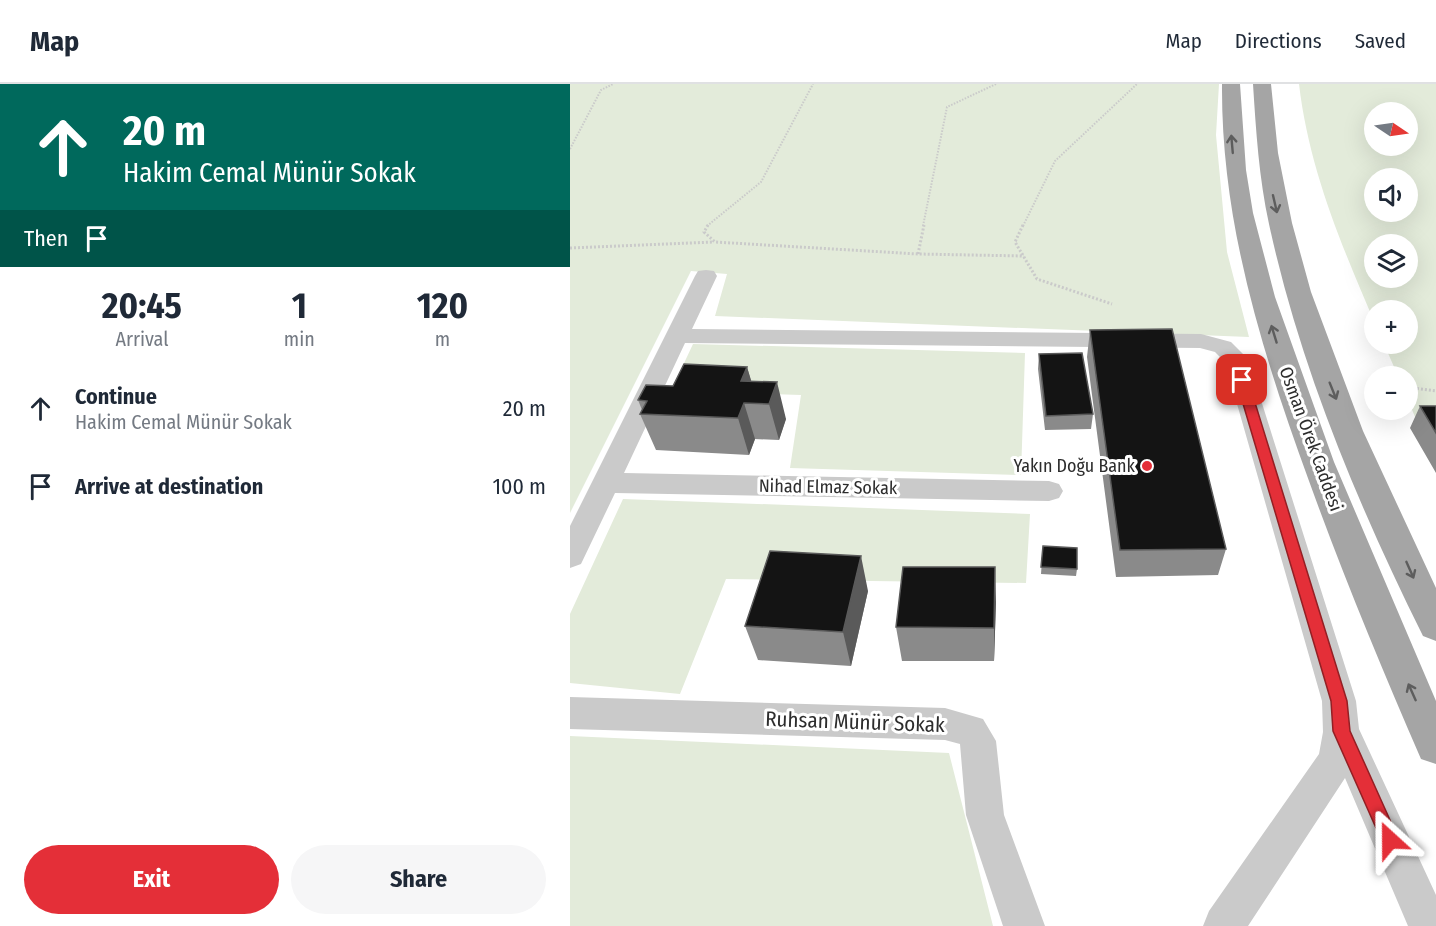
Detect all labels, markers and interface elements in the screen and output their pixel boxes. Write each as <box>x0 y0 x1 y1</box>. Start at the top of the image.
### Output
text: Map <box>30 25 79 58</box>
text: Map <box>1165 28 1202 54</box>
text: Directions <box>1235 28 1322 54</box>
text: Saved <box>1355 28 1406 54</box>
north arrow <box>1364 102 1418 156</box>
map controls <box>1364 102 1418 420</box>
text: 20 m <box>123 106 206 156</box>
icon: ahead <box>24 108 102 186</box>
one-way arrow <box>1226 134 1237 154</box>
text: Hakim Cemal Münür Sokak <box>123 157 416 189</box>
button: sound <box>1364 168 1418 222</box>
one-way arrow <box>1270 195 1282 214</box>
icon: arrive <box>80 222 113 255</box>
text: Then <box>24 225 68 252</box>
button: layers <box>1364 234 1418 288</box>
text: 20:45 <box>102 284 182 328</box>
text: 1 <box>292 284 307 328</box>
text: 120 <box>417 284 468 328</box>
button: + <box>1364 300 1418 354</box>
one-way arrow <box>1268 325 1279 344</box>
text: Arrival <box>115 327 168 351</box>
text: min <box>284 327 315 351</box>
text: m <box>435 327 450 351</box>
pin <box>1216 354 1267 405</box>
icon: arrive <box>1225 363 1258 396</box>
street label: Osman Örek Caddesi <box>1275 364 1347 514</box>
button: − <box>1364 366 1418 420</box>
one-way arrow <box>1328 381 1339 399</box>
text: Continue <box>75 383 157 410</box>
icon: ahead <box>24 392 57 425</box>
text: 20 m <box>503 395 546 422</box>
text: Hakim Cemal Münür Sokak <box>75 410 292 434</box>
place label: Yakın Doğu Bank <box>1014 455 1136 477</box>
marker: Yakın Doğu Bank <box>1140 459 1154 473</box>
icon: arrive <box>24 470 57 503</box>
text: Arrive at destination <box>75 473 263 500</box>
text: 100 m <box>492 473 546 500</box>
street label: Nihad Elmaz Sokak <box>759 475 898 499</box>
one-way arrow <box>1405 560 1416 578</box>
one-way arrow <box>1406 683 1417 702</box>
street label: Ruhsan Münür Sokak <box>765 706 946 738</box>
position arrow <box>1358 808 1422 872</box>
button: Exit <box>24 845 279 914</box>
button: Share <box>291 845 546 914</box>

